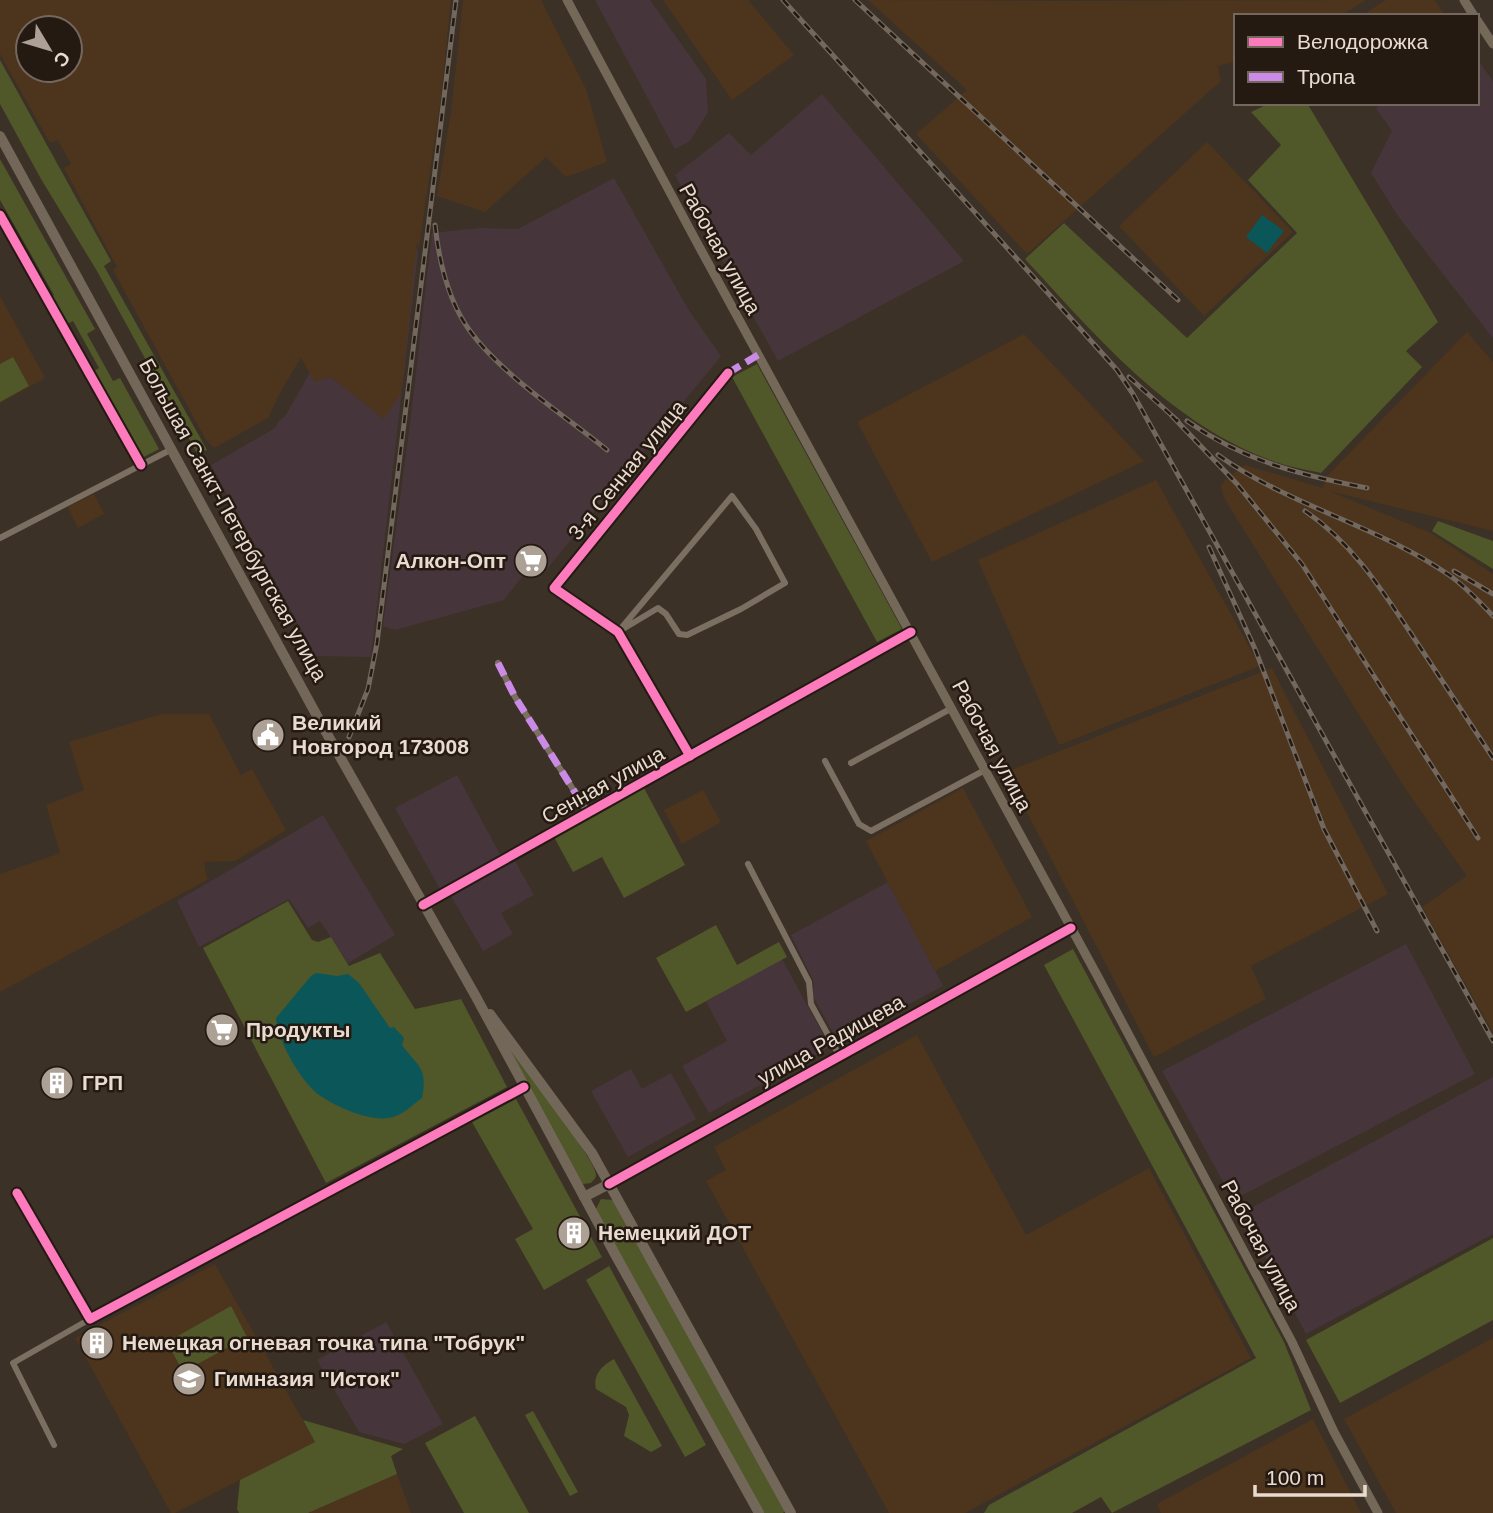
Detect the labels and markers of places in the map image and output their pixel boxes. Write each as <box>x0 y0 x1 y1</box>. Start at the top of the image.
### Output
supermarket icon: Алкон-Опт <box>512 542 550 580</box>
place label: Алкон-Опт <box>395 549 506 572</box>
place label: Великий Новгород 173008 <box>292 711 469 758</box>
public building icon: Великий Новгород 173008 <box>249 716 287 754</box>
supermarket icon: Продукты <box>203 1011 241 1049</box>
place label: Продукты <box>246 1018 350 1041</box>
building icon: ГРП <box>38 1064 76 1102</box>
place label: ГРП <box>82 1071 123 1094</box>
building icon: Немецкий ДОТ <box>555 1214 593 1252</box>
place label: Немецкий ДОТ <box>598 1221 751 1244</box>
building icon: Немецкая огневая точка типа "Тобрук" <box>78 1324 116 1362</box>
place label: Немецкая огневая точка типа "Тобрук" <box>122 1331 525 1354</box>
school or university icon: Гимназия "Исток" <box>170 1360 208 1398</box>
place label: Гимназия "Исток" <box>214 1367 400 1390</box>

